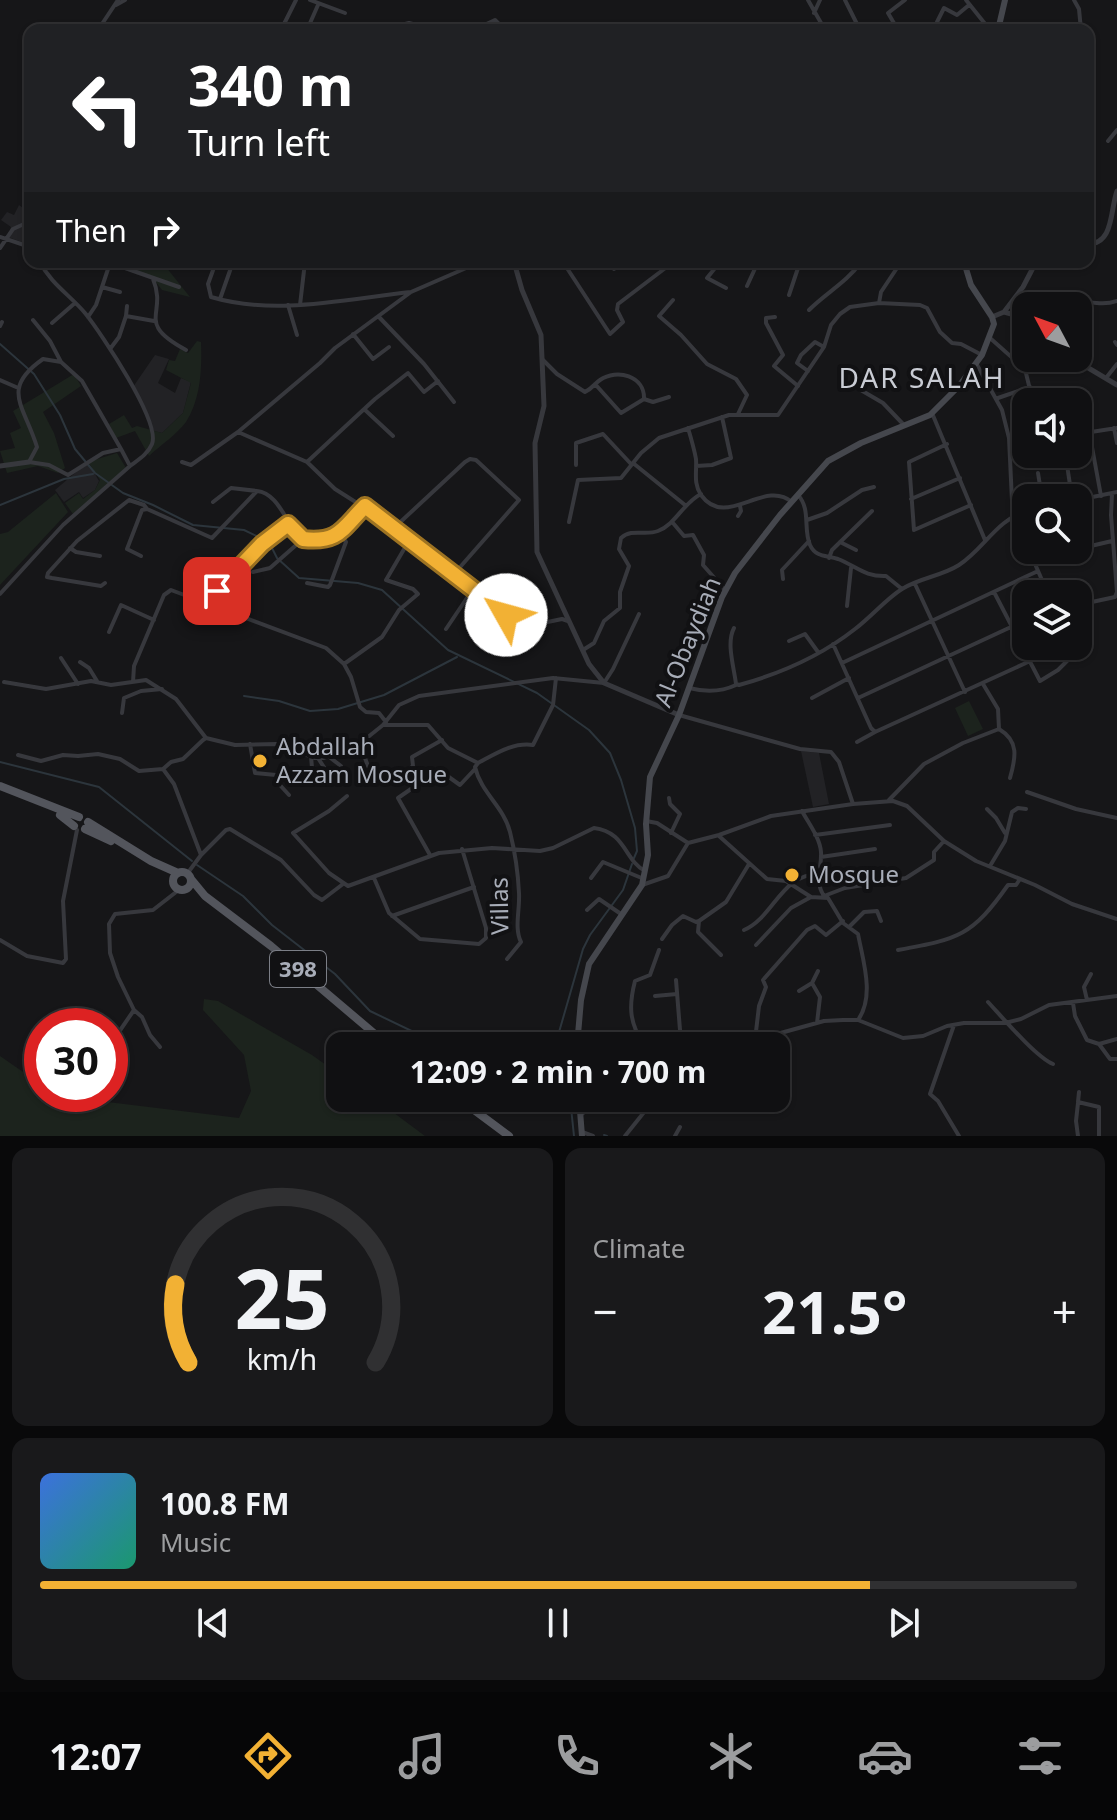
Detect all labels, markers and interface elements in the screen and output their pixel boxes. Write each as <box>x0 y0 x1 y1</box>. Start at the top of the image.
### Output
text: 340 m <box>188 46 353 122</box>
icon: left <box>56 56 160 160</box>
text: Turn left <box>188 118 330 167</box>
icon: right <box>143 208 187 252</box>
text: Then <box>56 210 127 251</box>
north arrow <box>1012 292 1092 372</box>
map controls <box>1012 292 1092 660</box>
district label: DAR SALAH <box>838 358 1006 396</box>
button: sound <box>1012 388 1092 468</box>
button: search <box>1012 484 1092 564</box>
pin <box>183 557 251 625</box>
icon: arrive <box>195 569 239 613</box>
street label: Al-Obaydiah <box>646 571 728 711</box>
position arrow <box>464 573 548 657</box>
button: layers <box>1012 580 1092 660</box>
place label: Abdallah Azzam Mosque <box>276 729 447 790</box>
marker: Abdallah Azzam Mosque <box>251 752 269 770</box>
place label: Mosque <box>808 857 899 890</box>
marker: Mosque <box>783 866 801 884</box>
street label: Villas <box>481 877 516 935</box>
road number: 398 <box>270 951 326 987</box>
speed limit sign: 30 <box>24 1008 128 1112</box>
text: 12:09 · 2 min · 700 m <box>410 1051 706 1092</box>
text: Climate <box>593 1230 685 1266</box>
text: 25 <box>235 1240 330 1353</box>
text: 21.5° <box>762 1270 907 1352</box>
text: − <box>593 1281 618 1341</box>
text: + <box>1052 1281 1077 1341</box>
text: km/h <box>247 1339 317 1378</box>
text: 100.8 FM <box>160 1483 290 1524</box>
text: Music <box>160 1524 231 1560</box>
icon: previous <box>191 1601 235 1645</box>
icon: pause <box>536 1601 580 1645</box>
icon: next <box>882 1601 926 1645</box>
icon: directions <box>240 1728 296 1784</box>
icon: music <box>394 1728 450 1784</box>
icon: phone <box>549 1728 605 1784</box>
icon: climate <box>703 1728 759 1784</box>
icon: car <box>857 1728 913 1784</box>
icon: filters <box>1012 1728 1068 1784</box>
text: 12:07 <box>49 1732 142 1781</box>

